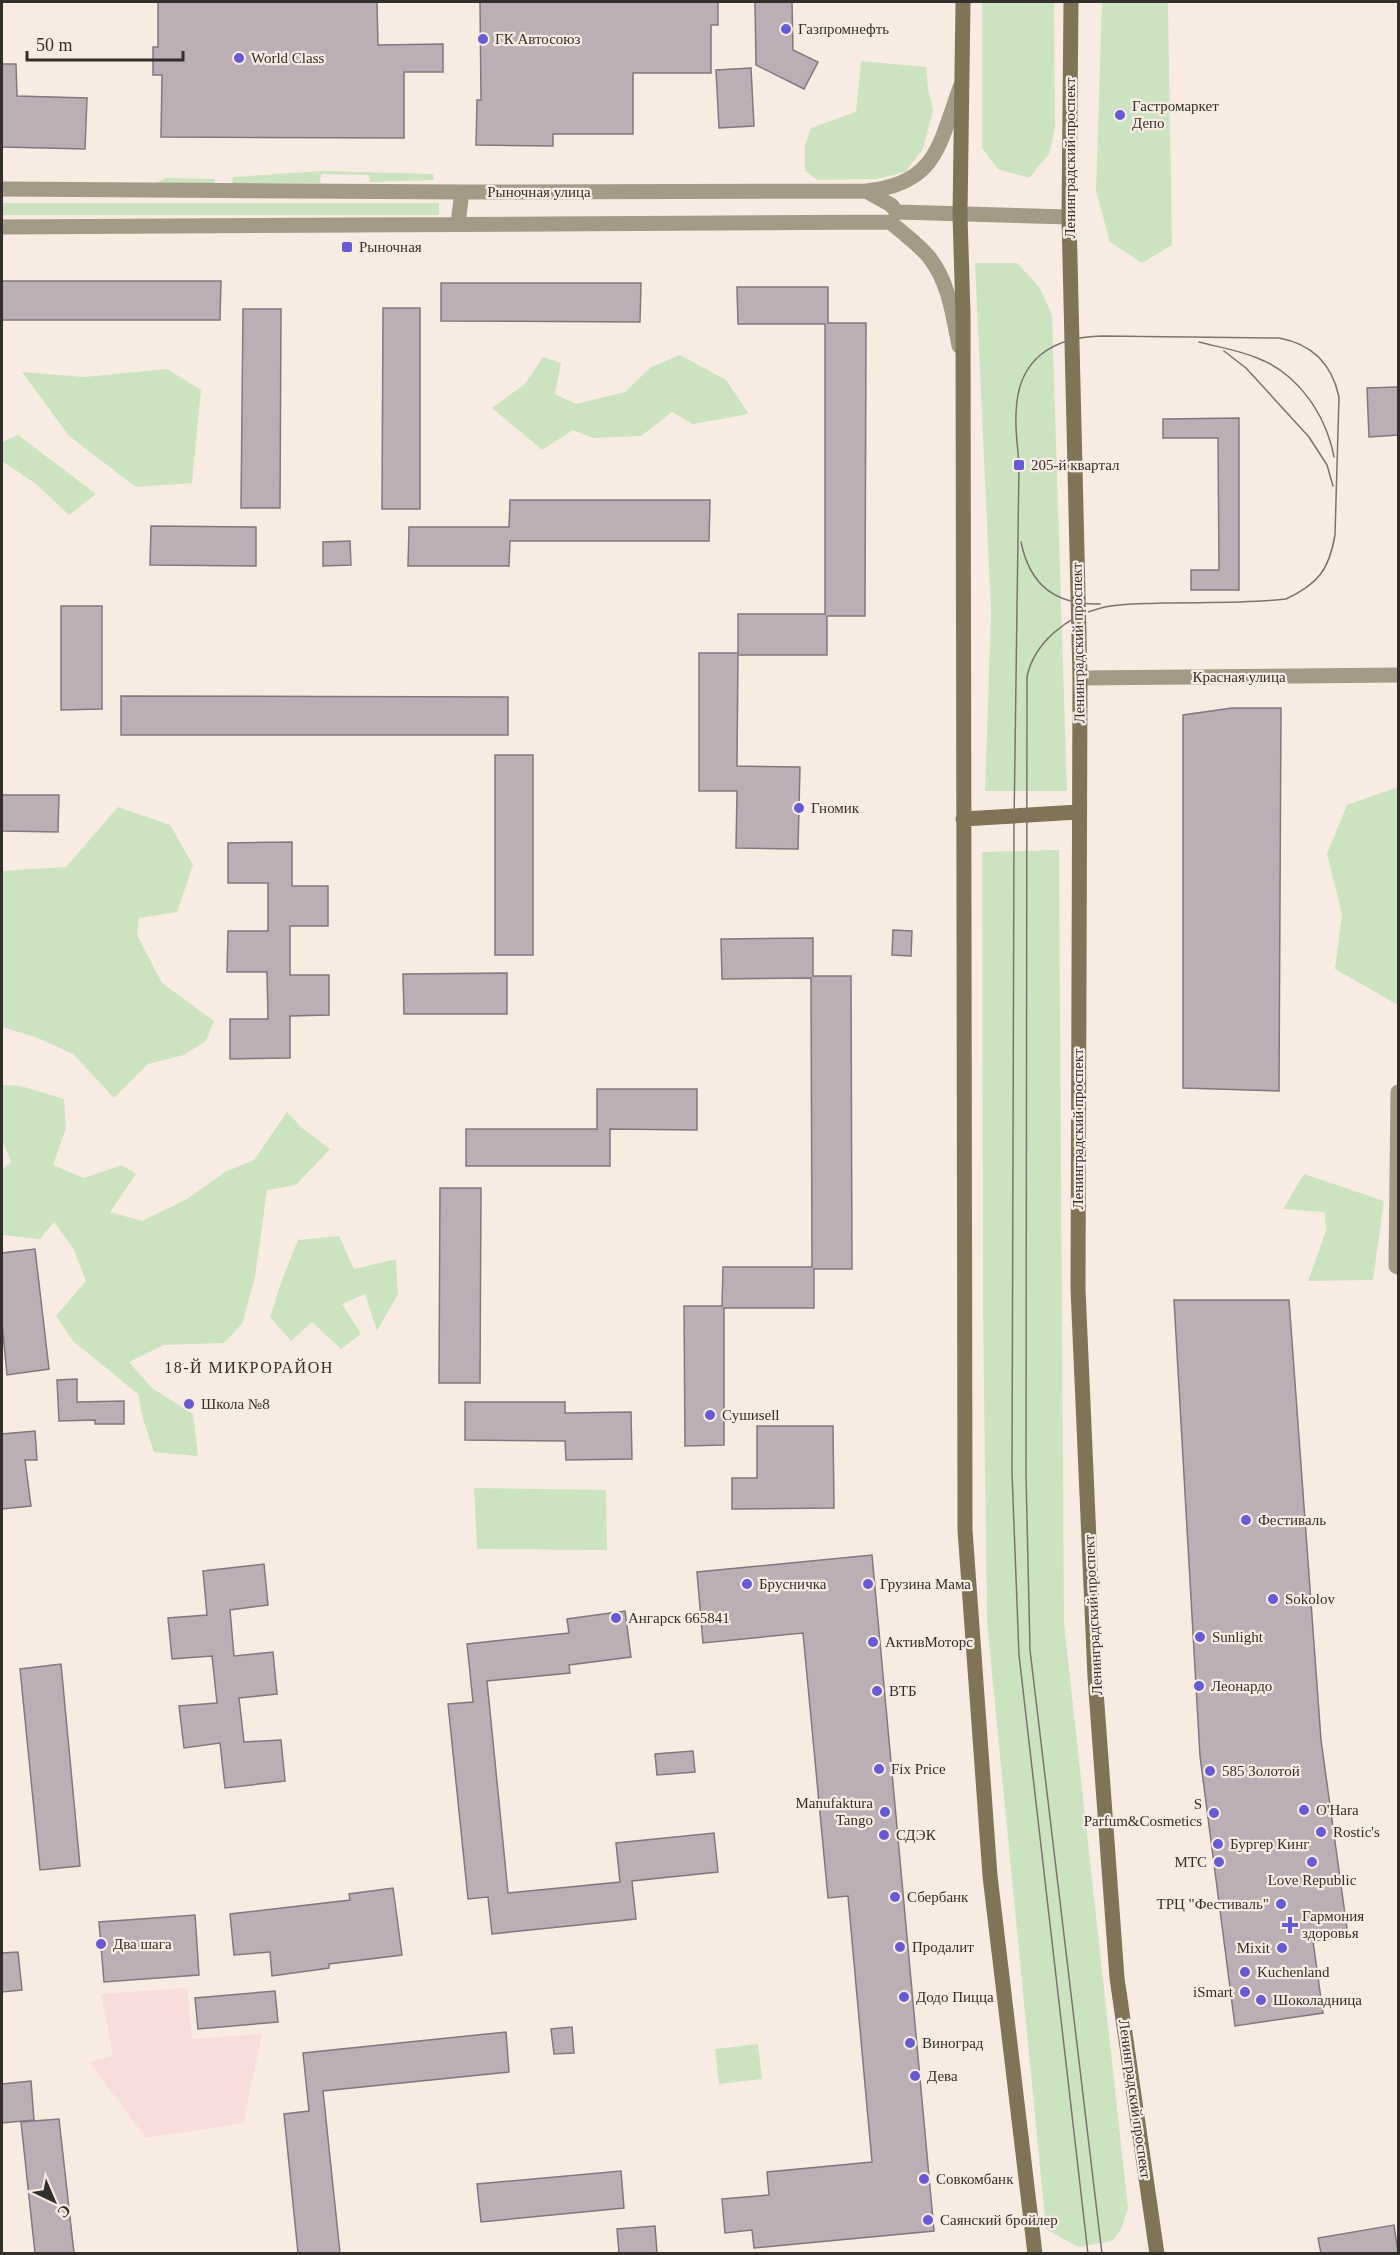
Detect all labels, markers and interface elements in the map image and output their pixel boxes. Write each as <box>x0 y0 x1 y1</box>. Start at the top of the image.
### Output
place label: Газпромнефть <box>798 21 889 37</box>
marker: Газпромнефть <box>779 22 793 36</box>
scale bar <box>27 24 183 62</box>
place label: ГК Автосоюз <box>495 31 581 47</box>
marker: ГК Автосоюз <box>476 32 490 46</box>
text: 50 m <box>36 35 73 55</box>
place label: World Class <box>251 50 325 66</box>
marker: World Class <box>232 51 246 65</box>
street label: Ленинградский проспект <box>1062 77 1078 238</box>
place label: Гастромаркет Депо <box>1132 98 1219 131</box>
marker: Гастромаркет Депо <box>1113 108 1127 122</box>
street label: Рыночная улица <box>487 184 591 200</box>
place label: Рыночная <box>359 239 422 255</box>
marker: Рыночная <box>340 240 354 254</box>
place label: 205-й квартал <box>1031 457 1120 473</box>
marker: 205-й квартал <box>1012 458 1026 472</box>
street label: Ленинградский проспект <box>1069 562 1087 724</box>
street label: Красная улица <box>1192 669 1286 685</box>
place label: Гномик <box>811 800 860 816</box>
marker: Гномик <box>792 801 806 815</box>
street label: Ленинградский проспект <box>1070 1048 1086 1209</box>
district label: 18-Й МИКРОРАЙОН <box>164 1358 334 1376</box>
place label: Школа №8 <box>201 1396 270 1412</box>
marker: Школа №8 <box>182 1397 196 1411</box>
place label: Сушиsell <box>722 1407 780 1423</box>
marker: Сушиsell <box>703 1408 717 1422</box>
place label: Фестиваль <box>1258 1512 1326 1528</box>
marker: Фестиваль <box>1239 1513 1253 1527</box>
street label: Ленинградский проспект <box>1081 1534 1105 1696</box>
place label: Брусничка <box>759 1576 827 1592</box>
place label: Грузина Мама <box>880 1576 971 1592</box>
marker: Брусничка <box>740 1577 754 1591</box>
marker: Грузина Мама <box>861 1577 875 1591</box>
place label: Sokolov <box>1285 1591 1336 1607</box>
marker: Sokolov <box>1266 1592 1280 1606</box>
place label: Ангарск 665841 <box>628 1610 730 1626</box>
marker: Ангарск 665841 <box>609 1611 623 1625</box>
place label: Sunlight <box>1212 1629 1264 1645</box>
marker: Sunlight <box>1193 1630 1207 1644</box>
place label: АктивМоторс <box>885 1634 973 1650</box>
marker: АктивМоторс <box>866 1635 880 1649</box>
place label: Леонардо <box>1211 1678 1272 1694</box>
marker: Леонардо <box>1192 1679 1206 1693</box>
place label: ВТБ <box>889 1683 917 1699</box>
marker: ВТБ <box>870 1684 884 1698</box>
place label: Fix Price <box>891 1761 946 1777</box>
marker: Fix Price <box>872 1762 886 1776</box>
place label: 585 Золотой <box>1222 1763 1300 1779</box>
marker: 585 Золотой <box>1203 1764 1217 1778</box>
place label: Manufaktura Tango <box>796 1795 873 1828</box>
place label: S Parfum&Cosmetics <box>1084 1796 1202 1829</box>
place label: O'Hara <box>1316 1802 1359 1818</box>
marker: O'Hara <box>1297 1803 1311 1817</box>
marker: Manufaktura Tango <box>878 1805 892 1819</box>
marker: S Parfum&Cosmetics <box>1207 1806 1221 1820</box>
place label: Rostic's <box>1333 1824 1380 1840</box>
marker: Rostic's <box>1314 1825 1328 1839</box>
place label: СДЭК <box>896 1827 937 1843</box>
marker: СДЭК <box>877 1828 891 1842</box>
place label: Бургер Кинг <box>1230 1836 1309 1852</box>
marker: Бургер Кинг <box>1211 1837 1225 1851</box>
place label: МТС <box>1174 1854 1207 1870</box>
marker: МТС <box>1212 1855 1226 1869</box>
marker: Love Republic <box>1305 1855 1319 1869</box>
place label: Love Republic <box>1268 1872 1357 1888</box>
place label: Сбербанк <box>907 1889 969 1905</box>
marker: Сбербанк <box>888 1890 902 1904</box>
place label: ТРЦ "Фестиваль" <box>1157 1896 1269 1912</box>
marker: ТРЦ "Фестиваль" <box>1274 1897 1288 1911</box>
place label: Гармония здоровья <box>1302 1908 1364 1941</box>
marker: Гармония здоровья <box>1283 1918 1297 1932</box>
place label: Два шага <box>113 1936 172 1952</box>
marker: Два шага <box>94 1937 108 1951</box>
place label: Продалит <box>912 1939 974 1955</box>
marker: Продалит <box>893 1940 907 1954</box>
place label: Mixit <box>1237 1940 1271 1956</box>
marker: Mixit <box>1275 1941 1289 1955</box>
place label: Kuchenland <box>1257 1964 1330 1980</box>
marker: Kuchenland <box>1238 1965 1252 1979</box>
place label: iSmart <box>1193 1984 1234 2000</box>
marker: iSmart <box>1238 1985 1252 1999</box>
place label: Додо Пицца <box>916 1989 994 2005</box>
marker: Додо Пицца <box>897 1990 911 2004</box>
place label: Шоколадница <box>1273 1992 1362 2008</box>
marker: Шоколадница <box>1254 1993 1268 2007</box>
street label: Ленинградский проспект <box>1116 2018 1154 2180</box>
place label: Виноград <box>922 2035 984 2051</box>
marker: Виноград <box>903 2036 917 2050</box>
place label: Дева <box>927 2068 958 2084</box>
marker: Дева <box>908 2069 922 2083</box>
north arrow <box>24 2171 84 2231</box>
place label: Совкомбанк <box>936 2171 1014 2187</box>
marker: Совкомбанк <box>917 2172 931 2186</box>
text: С <box>54 2201 74 2222</box>
place label: Саянский бройлер <box>940 2212 1058 2228</box>
marker: Саянский бройлер <box>921 2213 935 2227</box>

